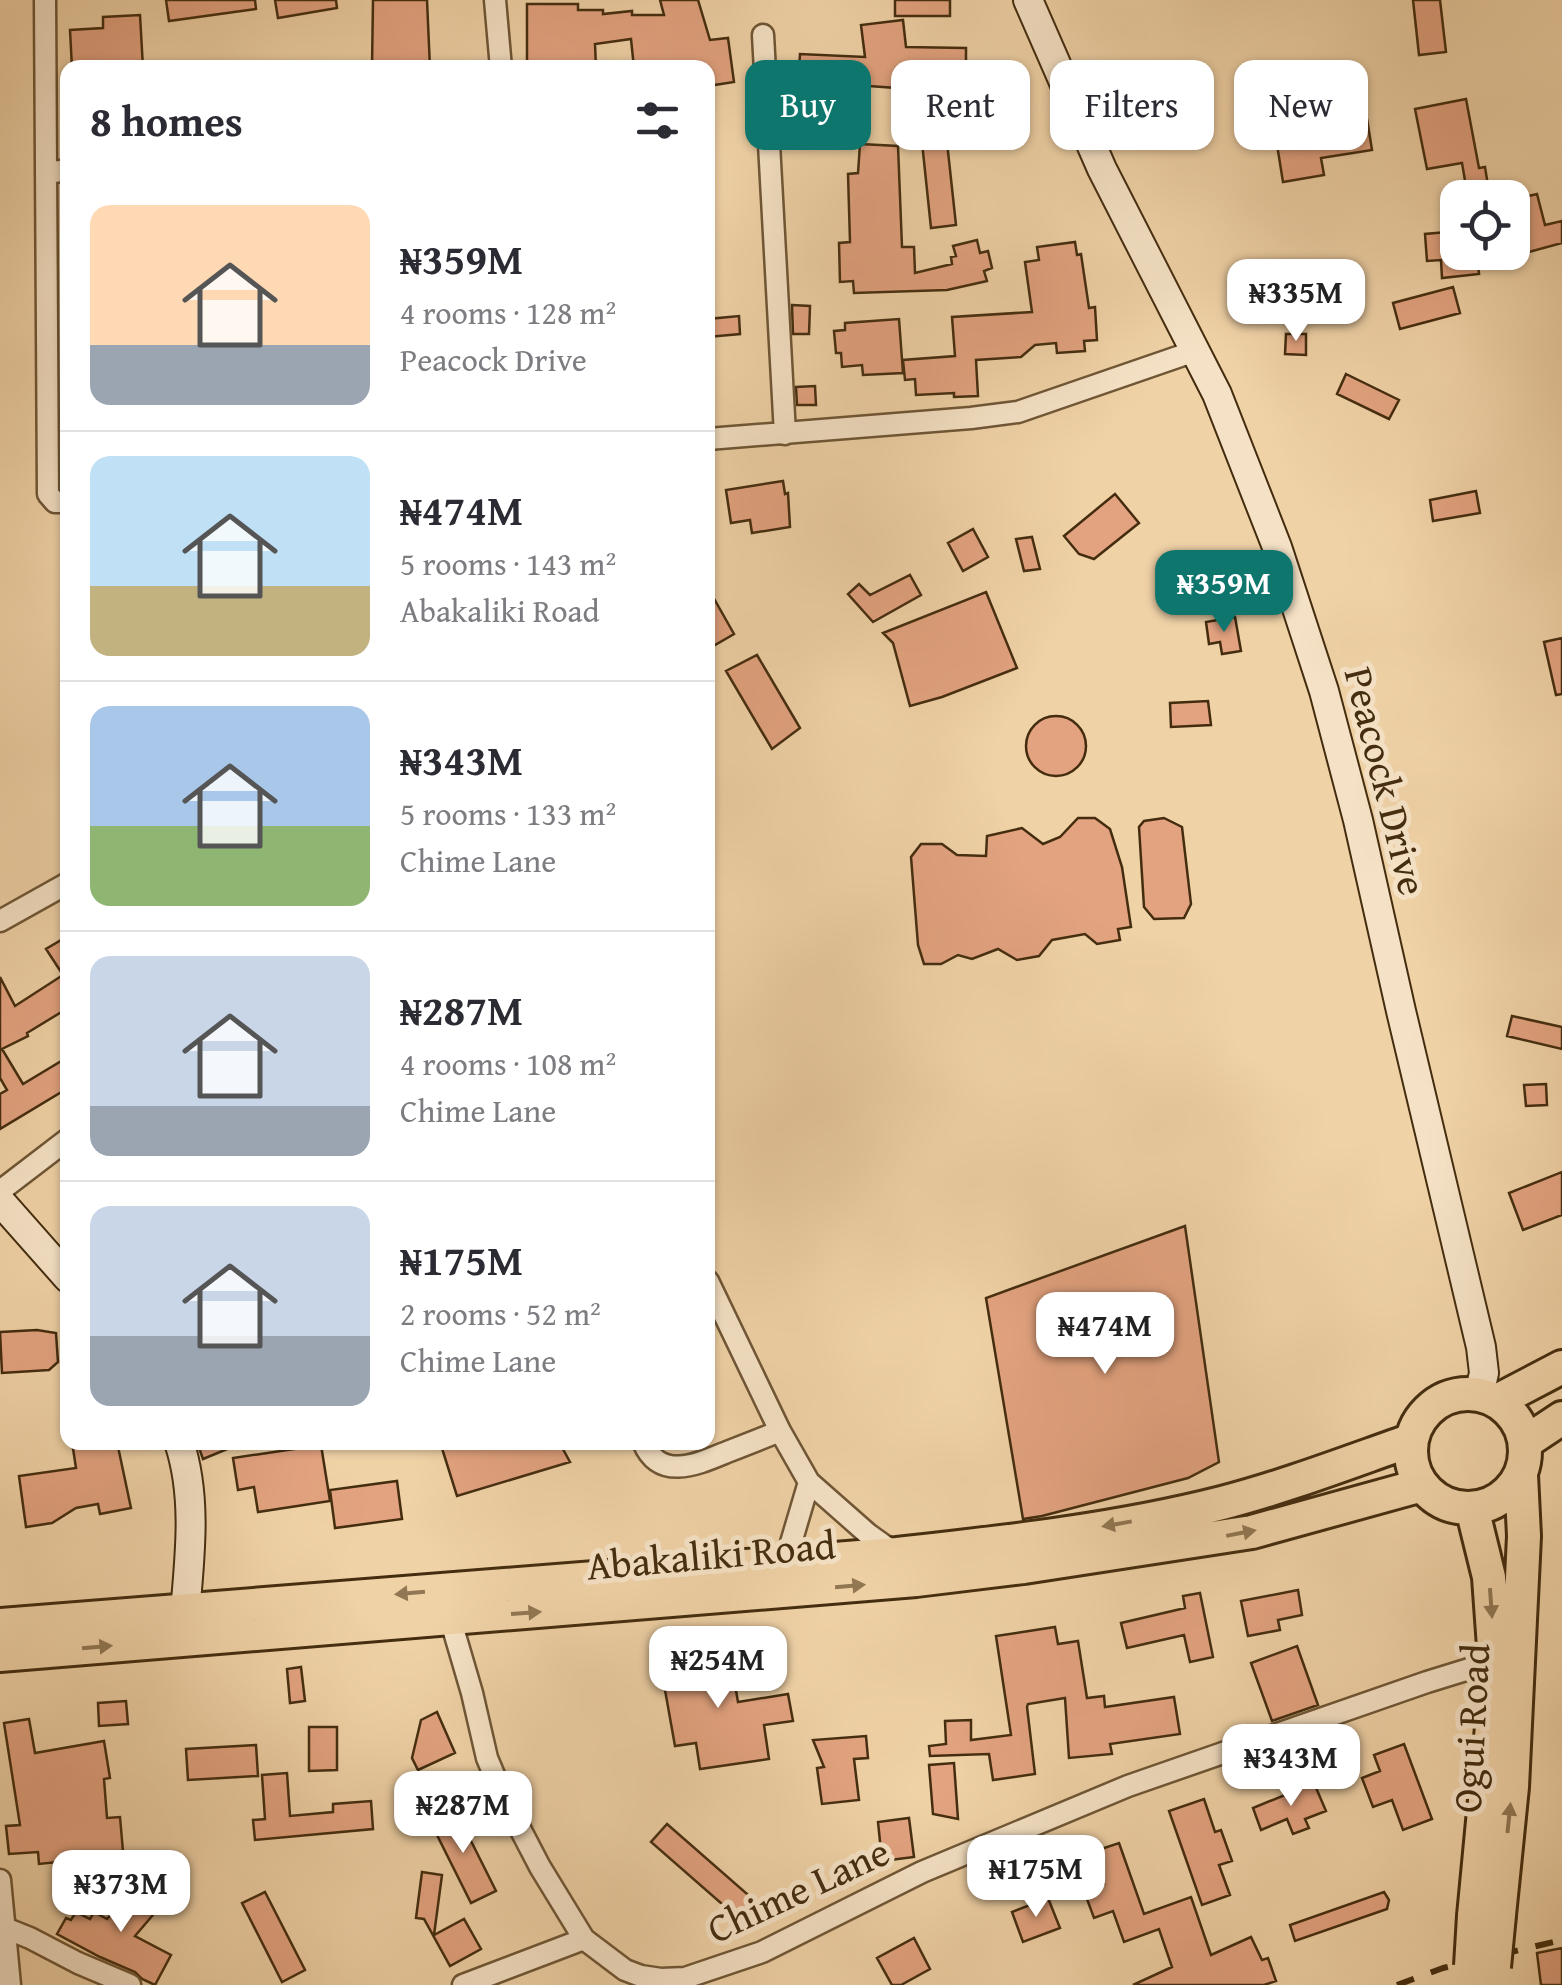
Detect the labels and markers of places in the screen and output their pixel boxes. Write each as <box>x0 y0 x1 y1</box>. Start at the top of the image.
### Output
pin: ₦335M <box>1226 259 1366 344</box>
pin: ₦359M <box>1154 550 1294 635</box>
pin: ₦474M <box>1035 1292 1175 1377</box>
pin: ₦254M <box>648 1626 788 1711</box>
pin: ₦343M <box>1221 1724 1361 1809</box>
pin: ₦287M <box>393 1771 533 1856</box>
pin: ₦175M <box>966 1835 1106 1920</box>
pin: ₦373M <box>51 1850 191 1935</box>

